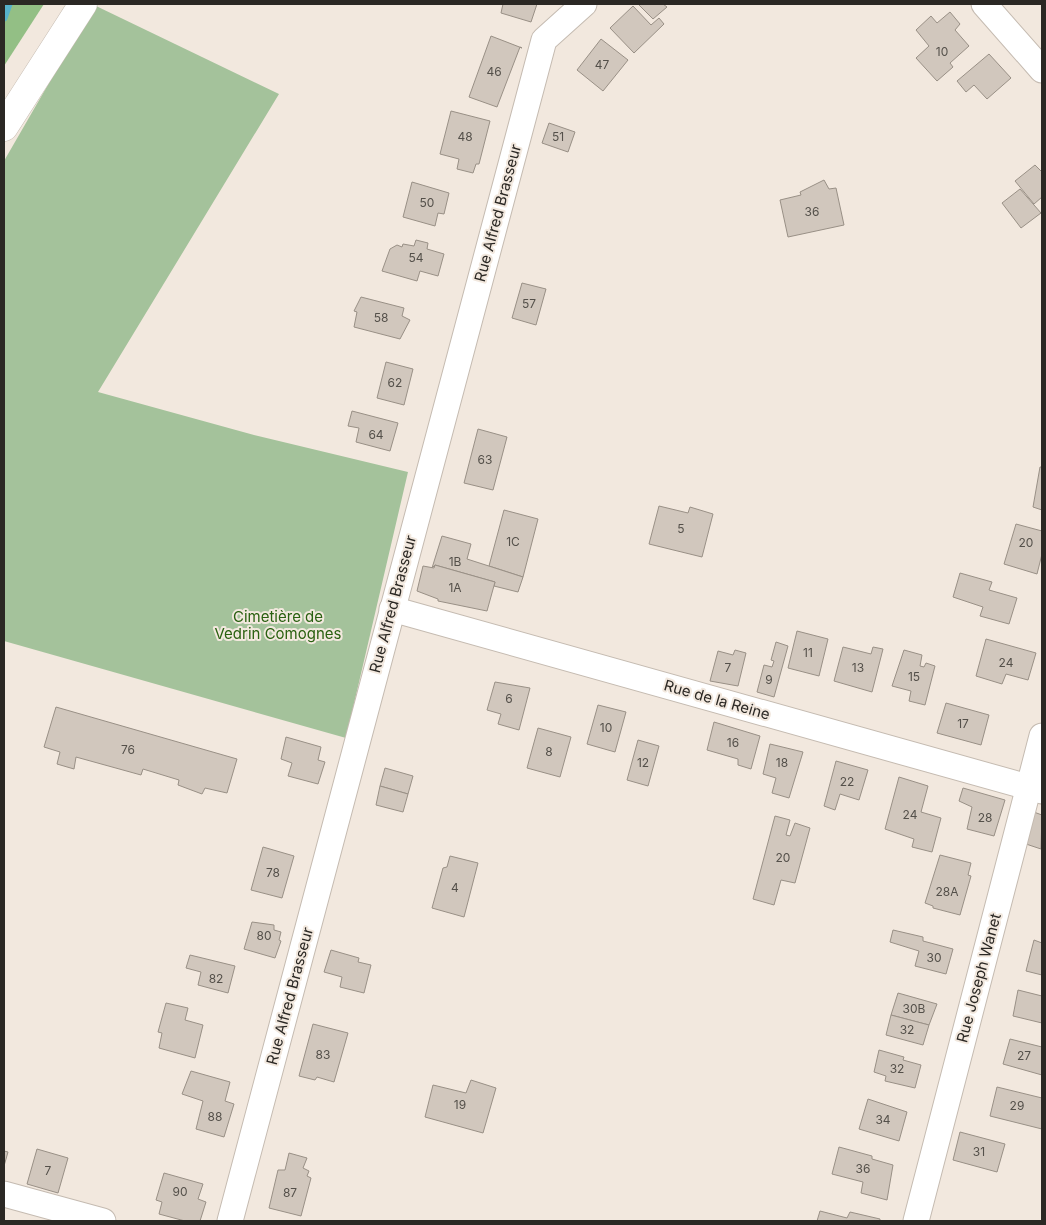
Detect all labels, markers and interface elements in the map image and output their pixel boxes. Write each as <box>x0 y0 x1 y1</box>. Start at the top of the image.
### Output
house number: 10 <box>936 44 948 59</box>
house number: 47 <box>595 57 609 72</box>
house number: 46 <box>486 64 502 79</box>
house number: 48 <box>457 129 473 144</box>
house number: 51 <box>552 129 564 144</box>
street label: Rue Alfred Brasseur <box>470 142 525 284</box>
house number: 50 <box>420 195 434 210</box>
house number: 36 <box>805 204 819 219</box>
house number: 54 <box>408 250 424 265</box>
house number: 57 <box>522 296 536 311</box>
house number: 58 <box>374 310 388 325</box>
house number: 62 <box>388 375 402 390</box>
house number: 64 <box>368 427 384 442</box>
house number: 63 <box>478 452 492 467</box>
house number: 5 <box>677 521 685 536</box>
street label: Rue Alfred Brasseur <box>365 533 420 675</box>
house number: 1C <box>506 534 520 549</box>
house number: 20 <box>1019 535 1033 550</box>
house number: 1B <box>449 554 462 569</box>
house number: 1A <box>448 580 462 595</box>
park label: Cimetière de Vedrin Comognes <box>215 607 342 643</box>
house number: 11 <box>803 645 813 660</box>
house number: 24 <box>999 655 1014 670</box>
house number: 7 <box>725 660 732 675</box>
house number: 13 <box>852 660 864 675</box>
house number: 15 <box>908 669 920 684</box>
house number: 9 <box>765 672 773 687</box>
street label: Rue de la Reine <box>662 675 772 724</box>
house number: 6 <box>505 691 513 706</box>
house number: 17 <box>957 716 969 731</box>
house number: 10 <box>600 720 612 735</box>
house number: 16 <box>727 735 739 750</box>
house number: 76 <box>121 742 135 757</box>
house number: 8 <box>545 744 553 759</box>
house number: 12 <box>637 755 649 770</box>
house number: 18 <box>776 755 788 770</box>
house number: 22 <box>840 774 854 789</box>
house number: 24 <box>903 807 918 822</box>
house number: 28 <box>978 810 992 825</box>
house number: 20 <box>776 850 790 865</box>
house number: 78 <box>266 865 280 880</box>
house number: 4 <box>451 880 459 895</box>
house number: 28A <box>935 884 959 899</box>
street label: Rue Joseph Wanet <box>952 911 1005 1045</box>
street label: Rue Alfred Brasseur <box>262 925 317 1067</box>
house number: 80 <box>257 928 272 943</box>
house number: 30 <box>927 950 941 965</box>
house number: 82 <box>209 971 223 986</box>
house number: 30B <box>903 1001 926 1016</box>
house number: 32 <box>900 1022 914 1037</box>
house number: 83 <box>316 1047 330 1062</box>
house number: 27 <box>1017 1048 1031 1063</box>
house number: 32 <box>890 1061 904 1076</box>
house number: 19 <box>454 1097 466 1112</box>
house number: 29 <box>1010 1098 1024 1113</box>
house number: 88 <box>208 1109 222 1124</box>
house number: 34 <box>875 1112 891 1127</box>
house number: 31 <box>973 1144 985 1159</box>
house number: 36 <box>856 1161 870 1176</box>
house number: 7 <box>45 1163 52 1178</box>
house number: 90 <box>172 1184 188 1199</box>
house number: 87 <box>283 1185 297 1200</box>

